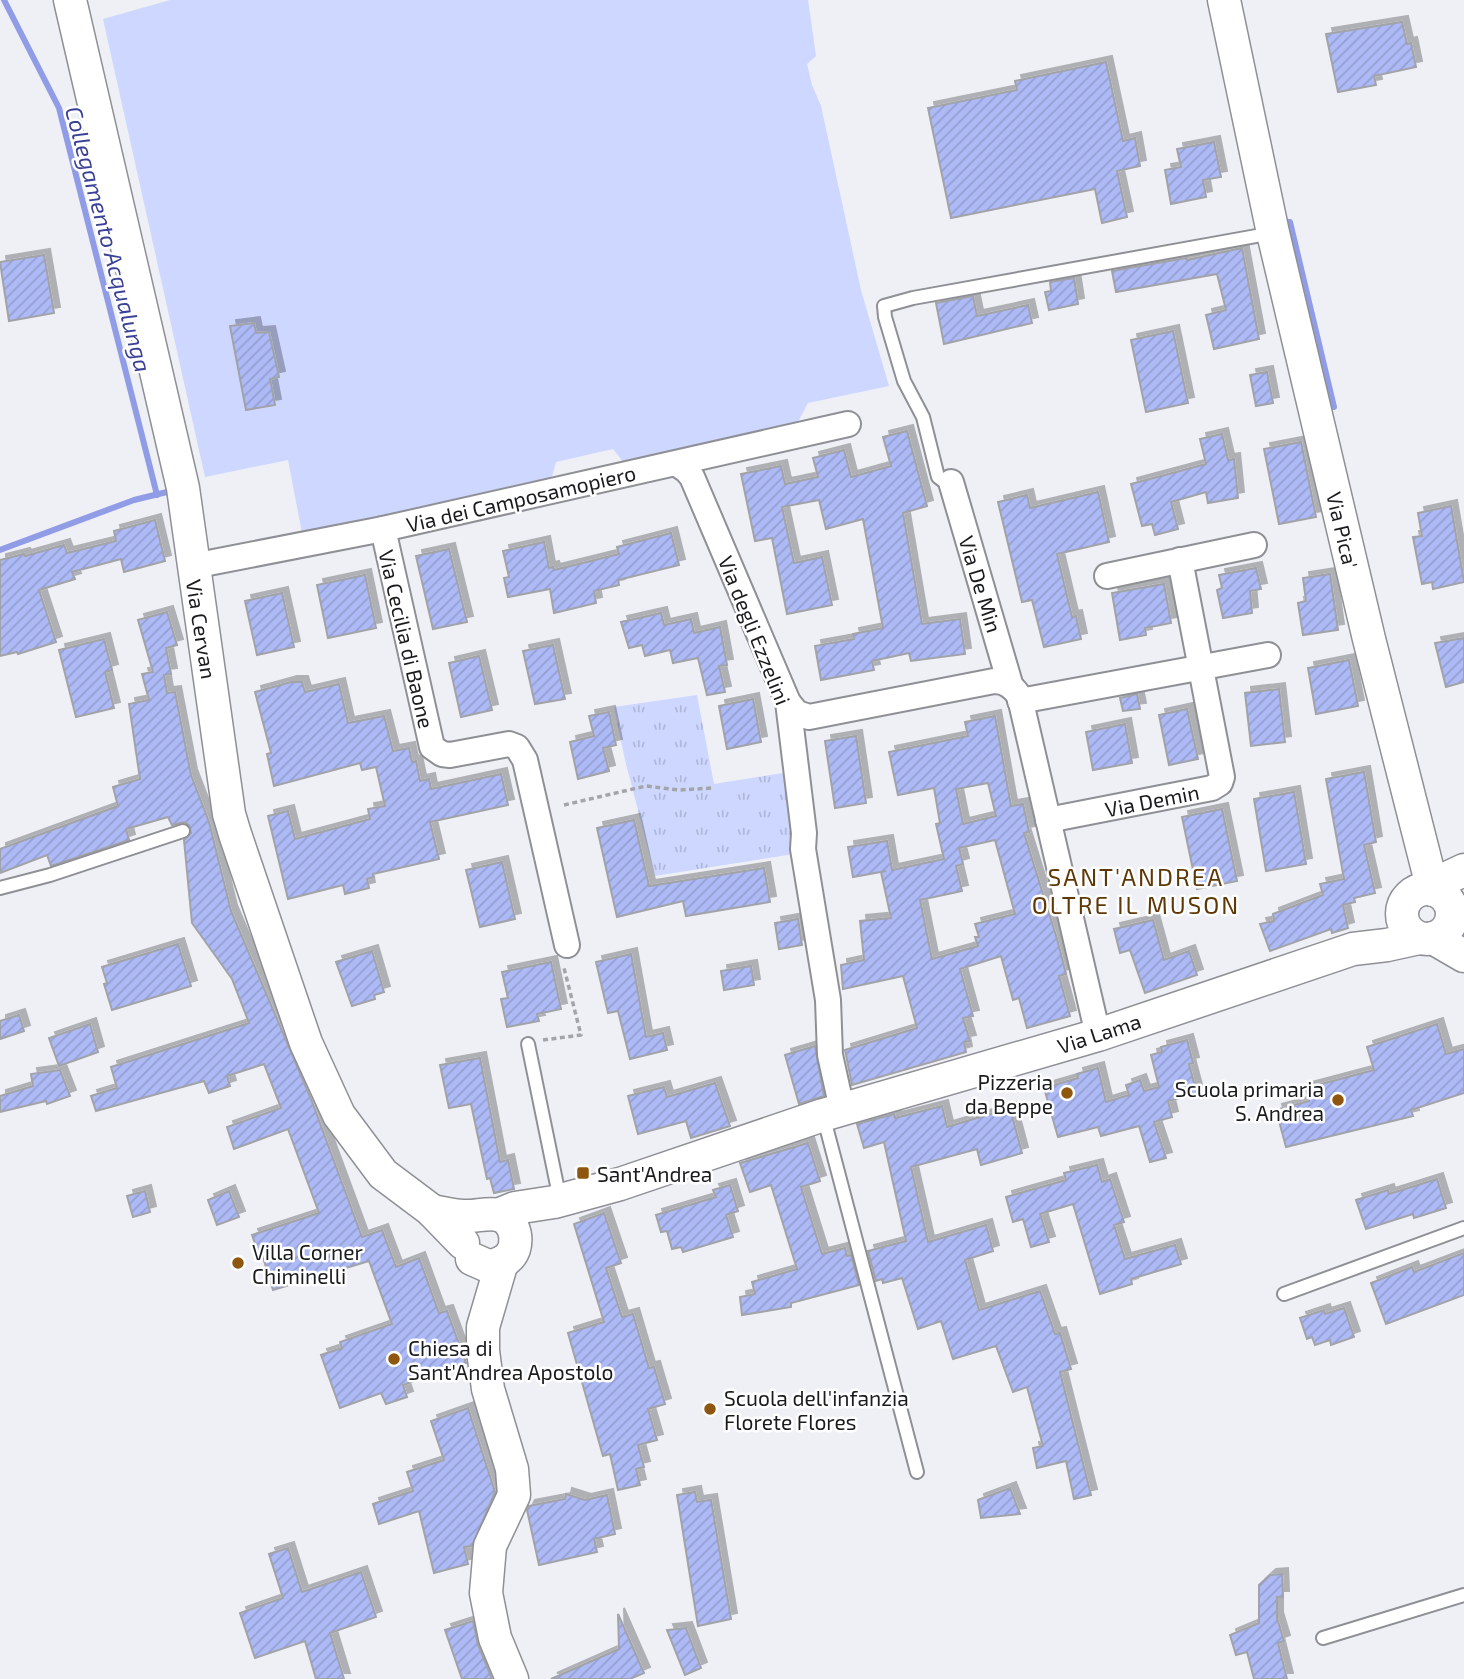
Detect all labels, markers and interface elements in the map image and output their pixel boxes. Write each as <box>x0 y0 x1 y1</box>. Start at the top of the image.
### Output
water label: Collegamento Acqualunga <box>60 103 158 375</box>
street label: Via dei Camposamopiero <box>404 459 638 537</box>
street label: Via Pica' <box>1322 489 1364 571</box>
street label: Via De Min <box>954 533 1008 635</box>
street label: Via Cecilia di Baone <box>374 547 440 731</box>
street label: Via degli Ezzelini <box>714 552 796 708</box>
street label: Via Cervan <box>182 577 222 681</box>
street label: Via Demin <box>1103 779 1201 821</box>
district label: SANT'ANDREA OLTRE IL MUSON <box>1032 862 1240 919</box>
street label: Via Lama <box>1054 1008 1144 1058</box>
place label: Pizzeria da Beppe <box>965 1069 1053 1118</box>
place label: Scuola primaria S. Andrea <box>1175 1076 1324 1125</box>
marker: Pizzeria da Beppe <box>1059 1085 1075 1101</box>
marker: Scuola primaria S. Andrea <box>1330 1092 1346 1108</box>
place label: Sant'Andrea <box>597 1161 712 1186</box>
marker: Sant'Andrea <box>575 1165 591 1181</box>
place label: Villa Corner Chiminelli <box>252 1239 363 1288</box>
marker: Villa Corner Chiminelli <box>230 1255 246 1271</box>
place label: Chiesa di Sant'Andrea Apostolo <box>408 1335 613 1384</box>
marker: Chiesa di Sant'Andrea Apostolo <box>386 1351 402 1367</box>
place label: Scuola dell'infanzia Florete Flores <box>724 1385 909 1434</box>
marker: Scuola dell'infanzia Florete Flores <box>702 1401 718 1417</box>

